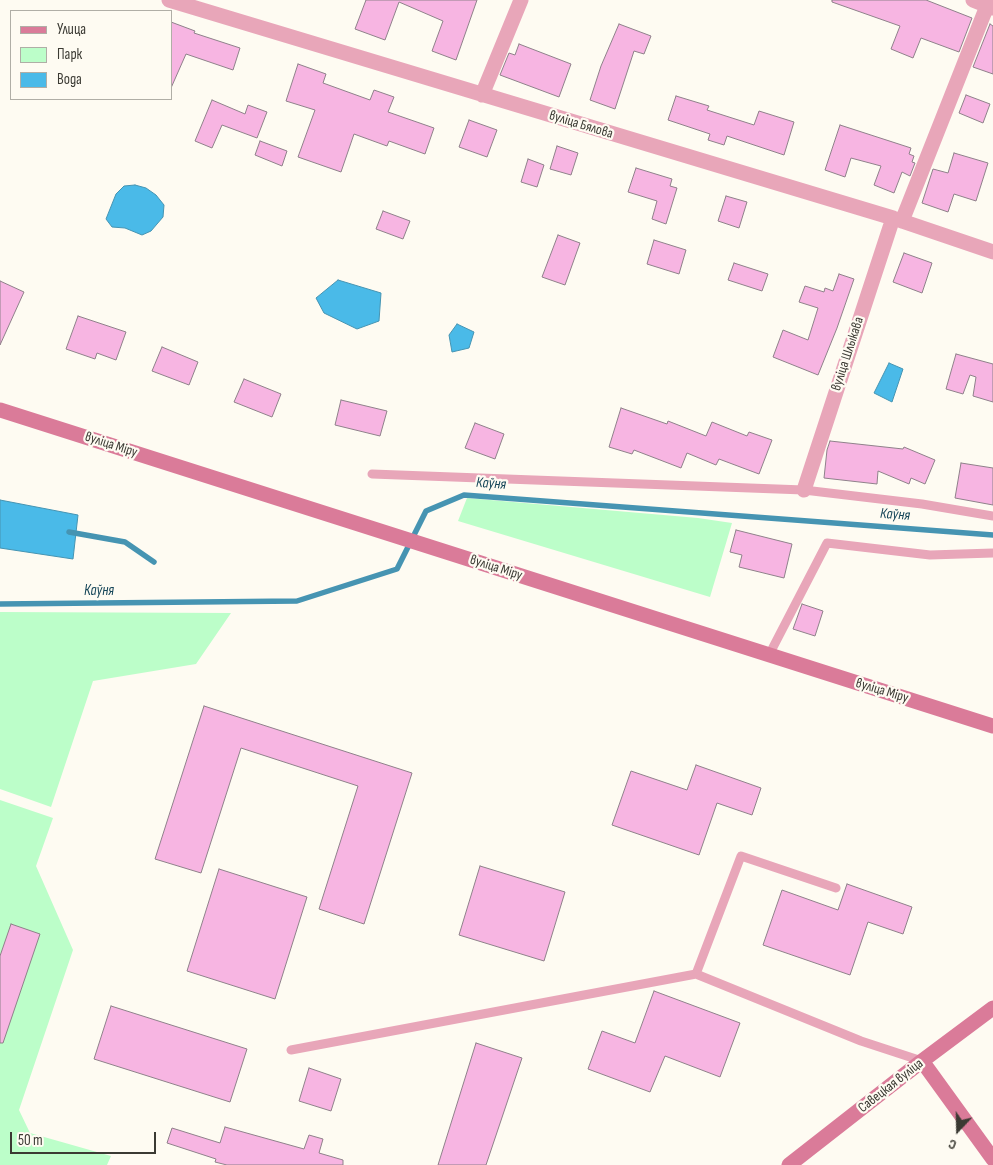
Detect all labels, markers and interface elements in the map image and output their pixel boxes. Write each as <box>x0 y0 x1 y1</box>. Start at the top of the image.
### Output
legend <box>10 10 172 100</box>
text: Улица <box>57 20 86 39</box>
text: Парк <box>57 45 82 64</box>
text: Вода <box>57 70 82 89</box>
street label: вуліца Бялова <box>547 107 615 143</box>
street label: вуліца Шлыкава <box>828 315 868 393</box>
street label: вуліца Міру <box>83 429 139 461</box>
water label: Каўня <box>475 474 507 494</box>
water label: Каўня <box>879 505 911 525</box>
street label: вуліца Міру <box>468 552 524 584</box>
water label: Каўня <box>84 582 114 600</box>
street label: вуліца Міру <box>854 675 910 707</box>
street label: Савецкая вуліца <box>855 1055 927 1117</box>
north arrow <box>933 1105 983 1155</box>
scale bar <box>12 1122 159 1154</box>
text: 50 m <box>18 1131 43 1150</box>
text: С <box>946 1135 959 1154</box>

